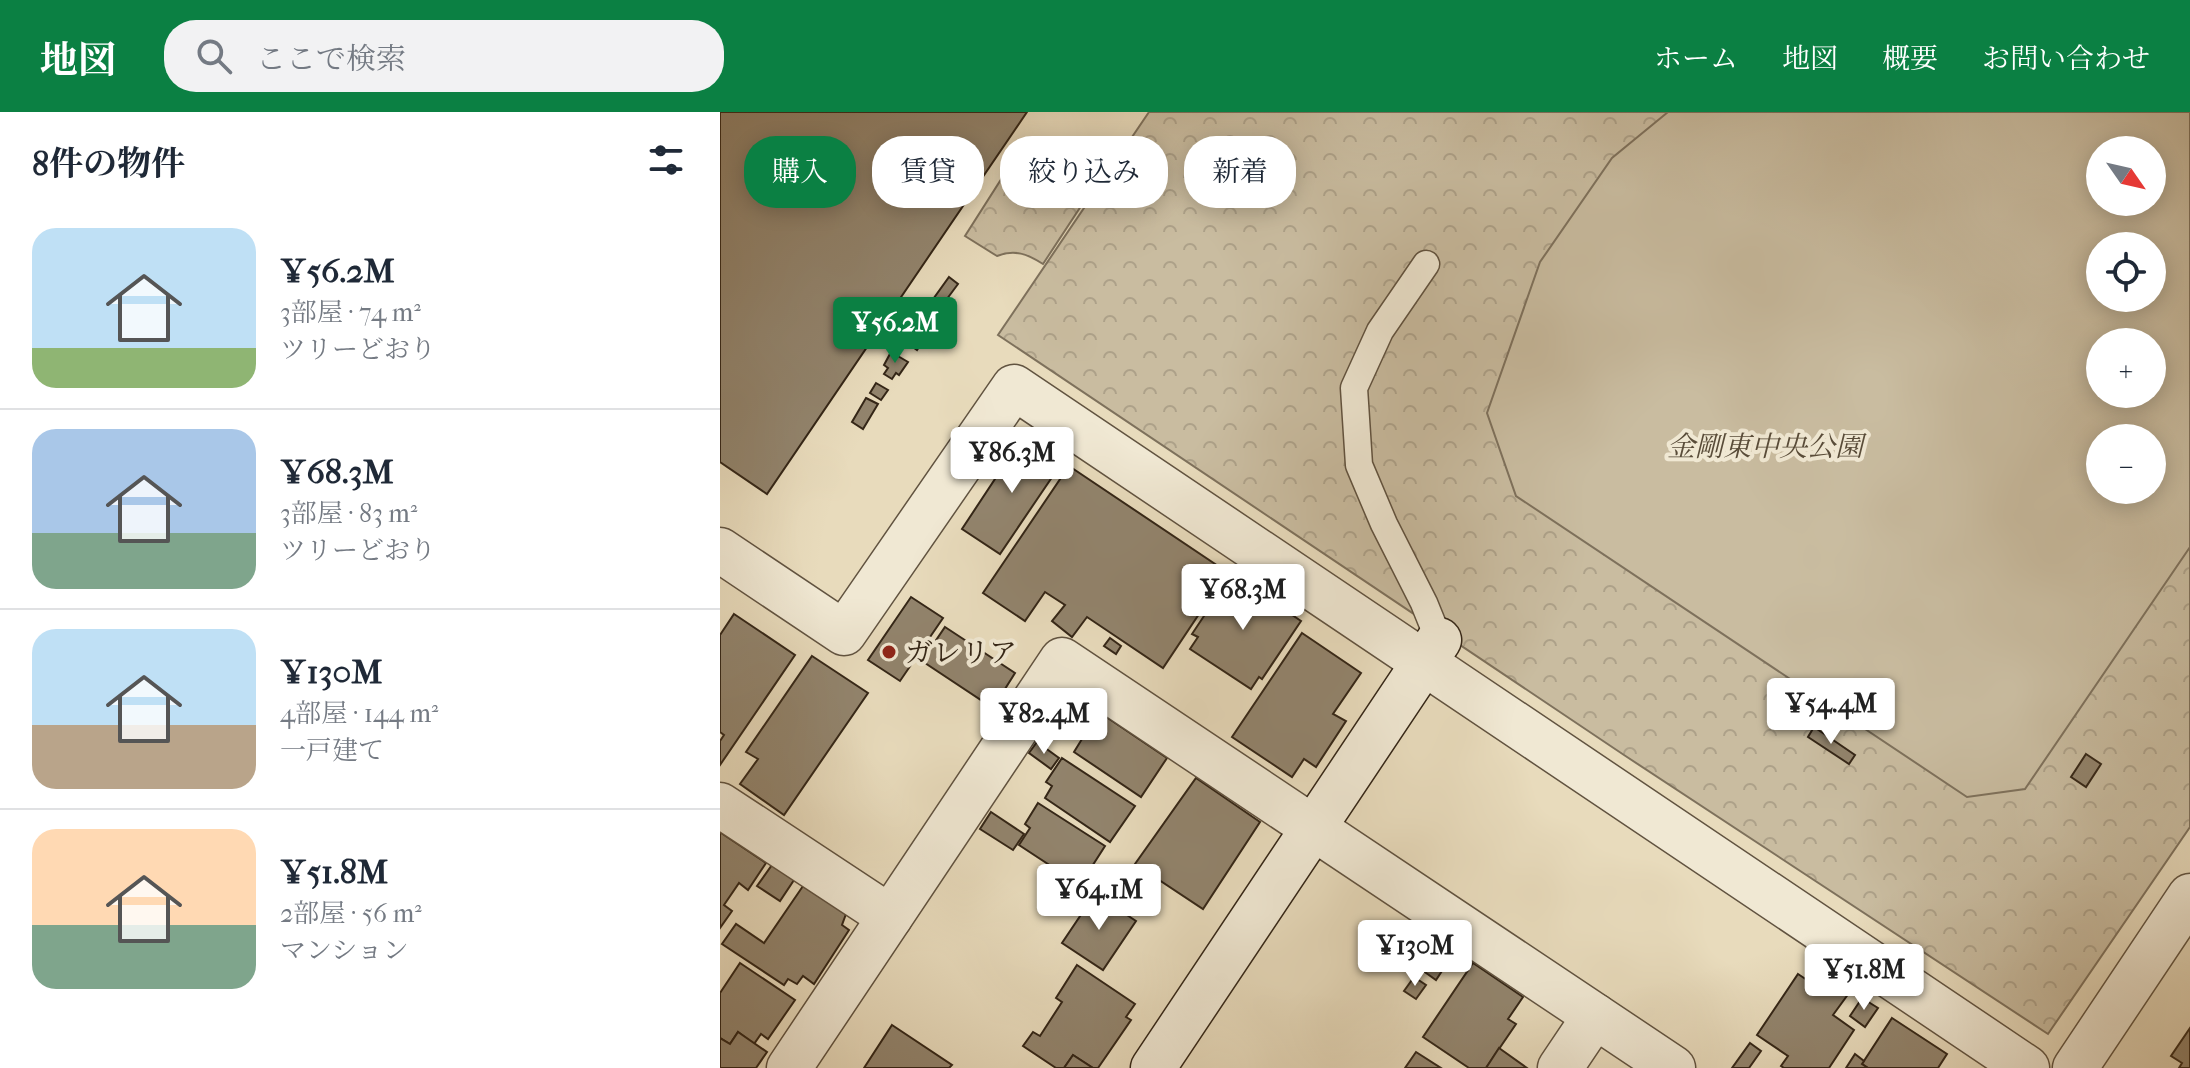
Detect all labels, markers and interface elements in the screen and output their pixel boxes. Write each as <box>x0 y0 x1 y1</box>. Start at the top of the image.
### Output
search box <box>164 20 724 92</box>
icon: search <box>192 34 236 78</box>
text: 地図 <box>40 38 116 83</box>
text: ここで検索 <box>256 42 406 77</box>
text: ホーム <box>1654 42 1738 75</box>
text: 地図 <box>1782 42 1838 75</box>
text: 概要 <box>1882 42 1938 75</box>
text: お問い合わせ <box>1982 42 2150 75</box>
chip: 購入 <box>744 136 856 208</box>
chip: 賃貸 <box>872 136 984 208</box>
chip: 絞り込み <box>1000 136 1168 208</box>
chip: 新着 <box>1184 136 1296 208</box>
north arrow <box>2086 136 2166 216</box>
map controls <box>2086 136 2166 504</box>
icon: filters <box>644 138 688 182</box>
text: 8件の物件 <box>32 144 185 184</box>
button: locate <box>2086 232 2166 312</box>
text: ¥56.2M <box>280 251 395 291</box>
icon: home <box>96 260 192 356</box>
text: 3部屋 · 74 m² <box>280 297 421 328</box>
pin: ¥56.2M <box>830 297 960 365</box>
text: ¥56.2M <box>851 307 939 338</box>
button: + <box>2086 328 2166 408</box>
text: ツリーどおり <box>280 334 436 365</box>
button: − <box>2086 424 2166 504</box>
pin: ¥86.3M <box>947 427 1077 495</box>
park label: 金剛東中央公園 <box>1667 430 1867 463</box>
text: ¥86.3M <box>969 437 1055 468</box>
text: ¥68.3M <box>280 452 394 492</box>
icon: home <box>96 461 192 557</box>
text: 3部屋 · 83 m² <box>280 498 417 529</box>
text: ツリーどおり <box>280 535 436 566</box>
pin: ¥68.3M <box>1178 564 1308 632</box>
text: ¥68.3M <box>1200 574 1286 605</box>
place label: ガレリア <box>905 636 1017 669</box>
marker: ガレリア <box>880 643 898 661</box>
text: ¥130M <box>280 652 382 692</box>
icon: home <box>96 661 192 757</box>
pin: ¥54.4M <box>1766 678 1896 746</box>
pin: ¥82.4M <box>979 688 1109 756</box>
text: ¥54.4M <box>1785 688 1877 719</box>
text: 4部屋 · 144 m² <box>280 698 438 729</box>
text: ¥82.4M <box>998 698 1090 729</box>
text: 一戸建て <box>280 735 384 766</box>
text: ¥51.8M <box>280 852 388 892</box>
icon: home <box>96 861 192 957</box>
pin: ¥64.1M <box>1034 864 1164 932</box>
text: ¥64.1M <box>1055 874 1143 905</box>
text: 2部屋 · 56 m² <box>280 898 422 929</box>
pin: ¥130M <box>1359 920 1471 988</box>
text: ¥130M <box>1376 930 1454 961</box>
text: マンション <box>280 935 409 966</box>
pin: ¥51.8M <box>1799 944 1929 1012</box>
text: ¥51.8M <box>1823 954 1905 985</box>

